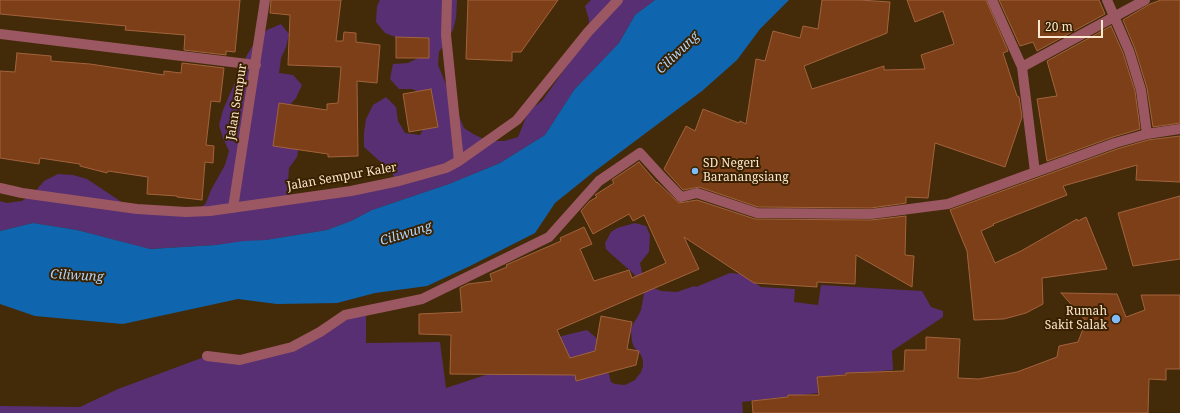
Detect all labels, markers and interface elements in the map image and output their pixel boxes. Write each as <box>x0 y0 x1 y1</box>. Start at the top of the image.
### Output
scale bar <box>1040 12 1105 38</box>
text: 20 m <box>1045 18 1073 35</box>
water label: Ciliwung <box>653 29 703 77</box>
street label: Jalan Sempur <box>224 63 250 141</box>
place label: SD Negeri Baranangsiang <box>703 157 789 185</box>
street label: Jalan Sempur Kaler <box>286 160 398 194</box>
marker: SD Negeri Baranangsiang <box>690 166 700 176</box>
water label: Ciliwung <box>378 219 434 249</box>
water label: Ciliwung <box>50 267 104 285</box>
place label: Rumah Sakit Salak <box>1045 305 1107 333</box>
marker: Rumah Sakit Salak <box>1110 313 1122 325</box>

